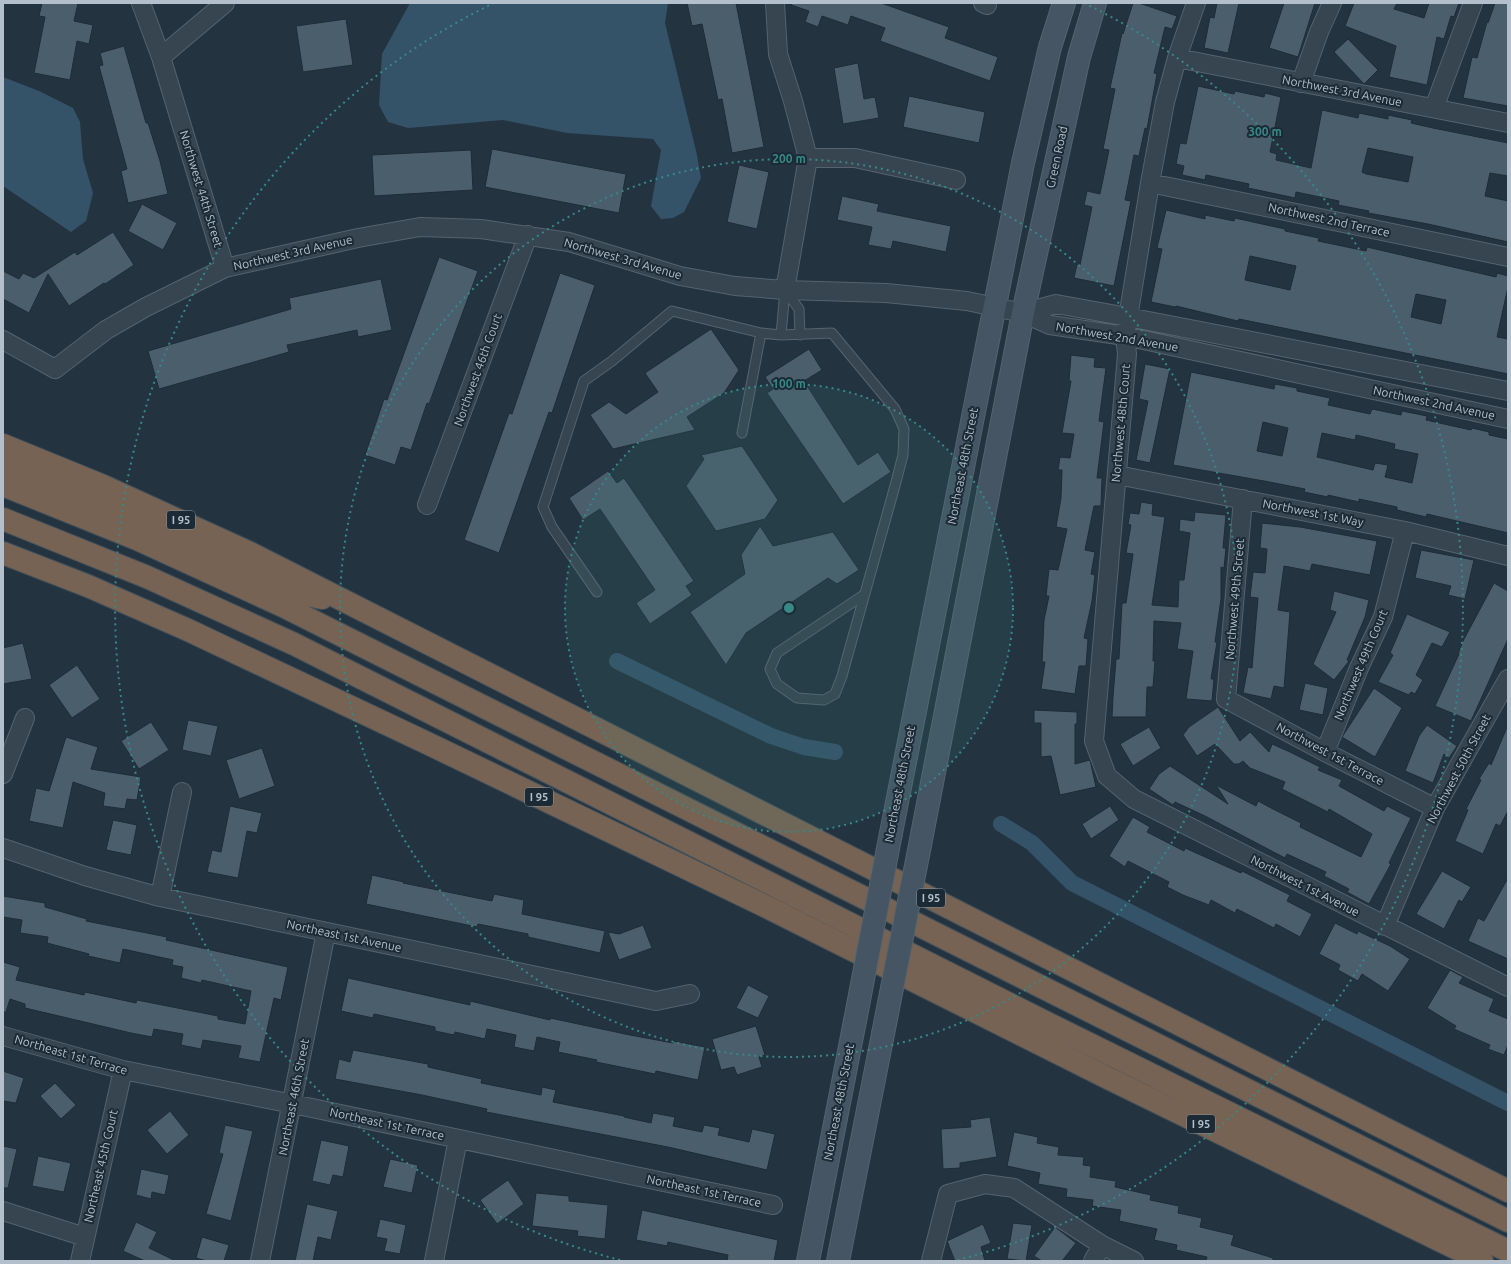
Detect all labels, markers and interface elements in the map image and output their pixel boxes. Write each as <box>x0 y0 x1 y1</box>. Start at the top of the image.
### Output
street label: Northwest 3rd Avenue <box>1281 73 1403 109</box>
street label: Green Road <box>1044 125 1069 189</box>
text: 300 m <box>1248 125 1282 138</box>
street label: Northwest 44th Street <box>177 129 226 249</box>
text: 200 m <box>772 152 806 165</box>
street label: Northwest 2nd Terrace <box>1267 200 1391 239</box>
street label: Northwest 3rd Avenue <box>232 232 354 273</box>
street label: Northwest 3rd Avenue <box>563 235 683 282</box>
street label: Northwest 46th Court <box>451 312 504 428</box>
street label: Northwest 2nd Avenue <box>1055 319 1179 354</box>
street label: Northwest 48th Court <box>1109 363 1132 483</box>
text: 100 m <box>772 377 806 390</box>
street label: Northwest 2nd Avenue <box>1372 383 1496 422</box>
street label: Northeast 48th Street <box>945 406 980 525</box>
street label: Northwest 1st Way <box>1262 496 1365 529</box>
road number: I 95 <box>167 511 195 529</box>
street label: Northwest 49th Street <box>1223 538 1246 660</box>
centre of rings <box>782 601 796 615</box>
street label: Northwest 49th Court <box>1331 607 1390 722</box>
street label: Northwest 50th Street <box>1424 712 1493 826</box>
street label: Northwest 1st Terrace <box>1274 720 1386 787</box>
street label: Northeast 48th Street <box>882 724 917 843</box>
road number: I 95 <box>525 788 553 806</box>
street label: Northwest 1st Avenue <box>1249 852 1362 919</box>
road number: I 95 <box>917 889 945 907</box>
street label: Northeast 1st Avenue <box>286 917 403 954</box>
street label: Northeast 1st Terrace <box>13 1032 129 1077</box>
street label: Northeast 46th Street <box>276 1037 311 1156</box>
street label: Northeast 48th Street <box>821 1042 856 1161</box>
street label: Northeast 1st Terrace <box>329 1105 446 1142</box>
street label: Northeast 45th Court <box>81 1108 120 1224</box>
road number: I 95 <box>1187 1115 1215 1133</box>
street label: Northeast 1st Terrace <box>646 1172 763 1209</box>

